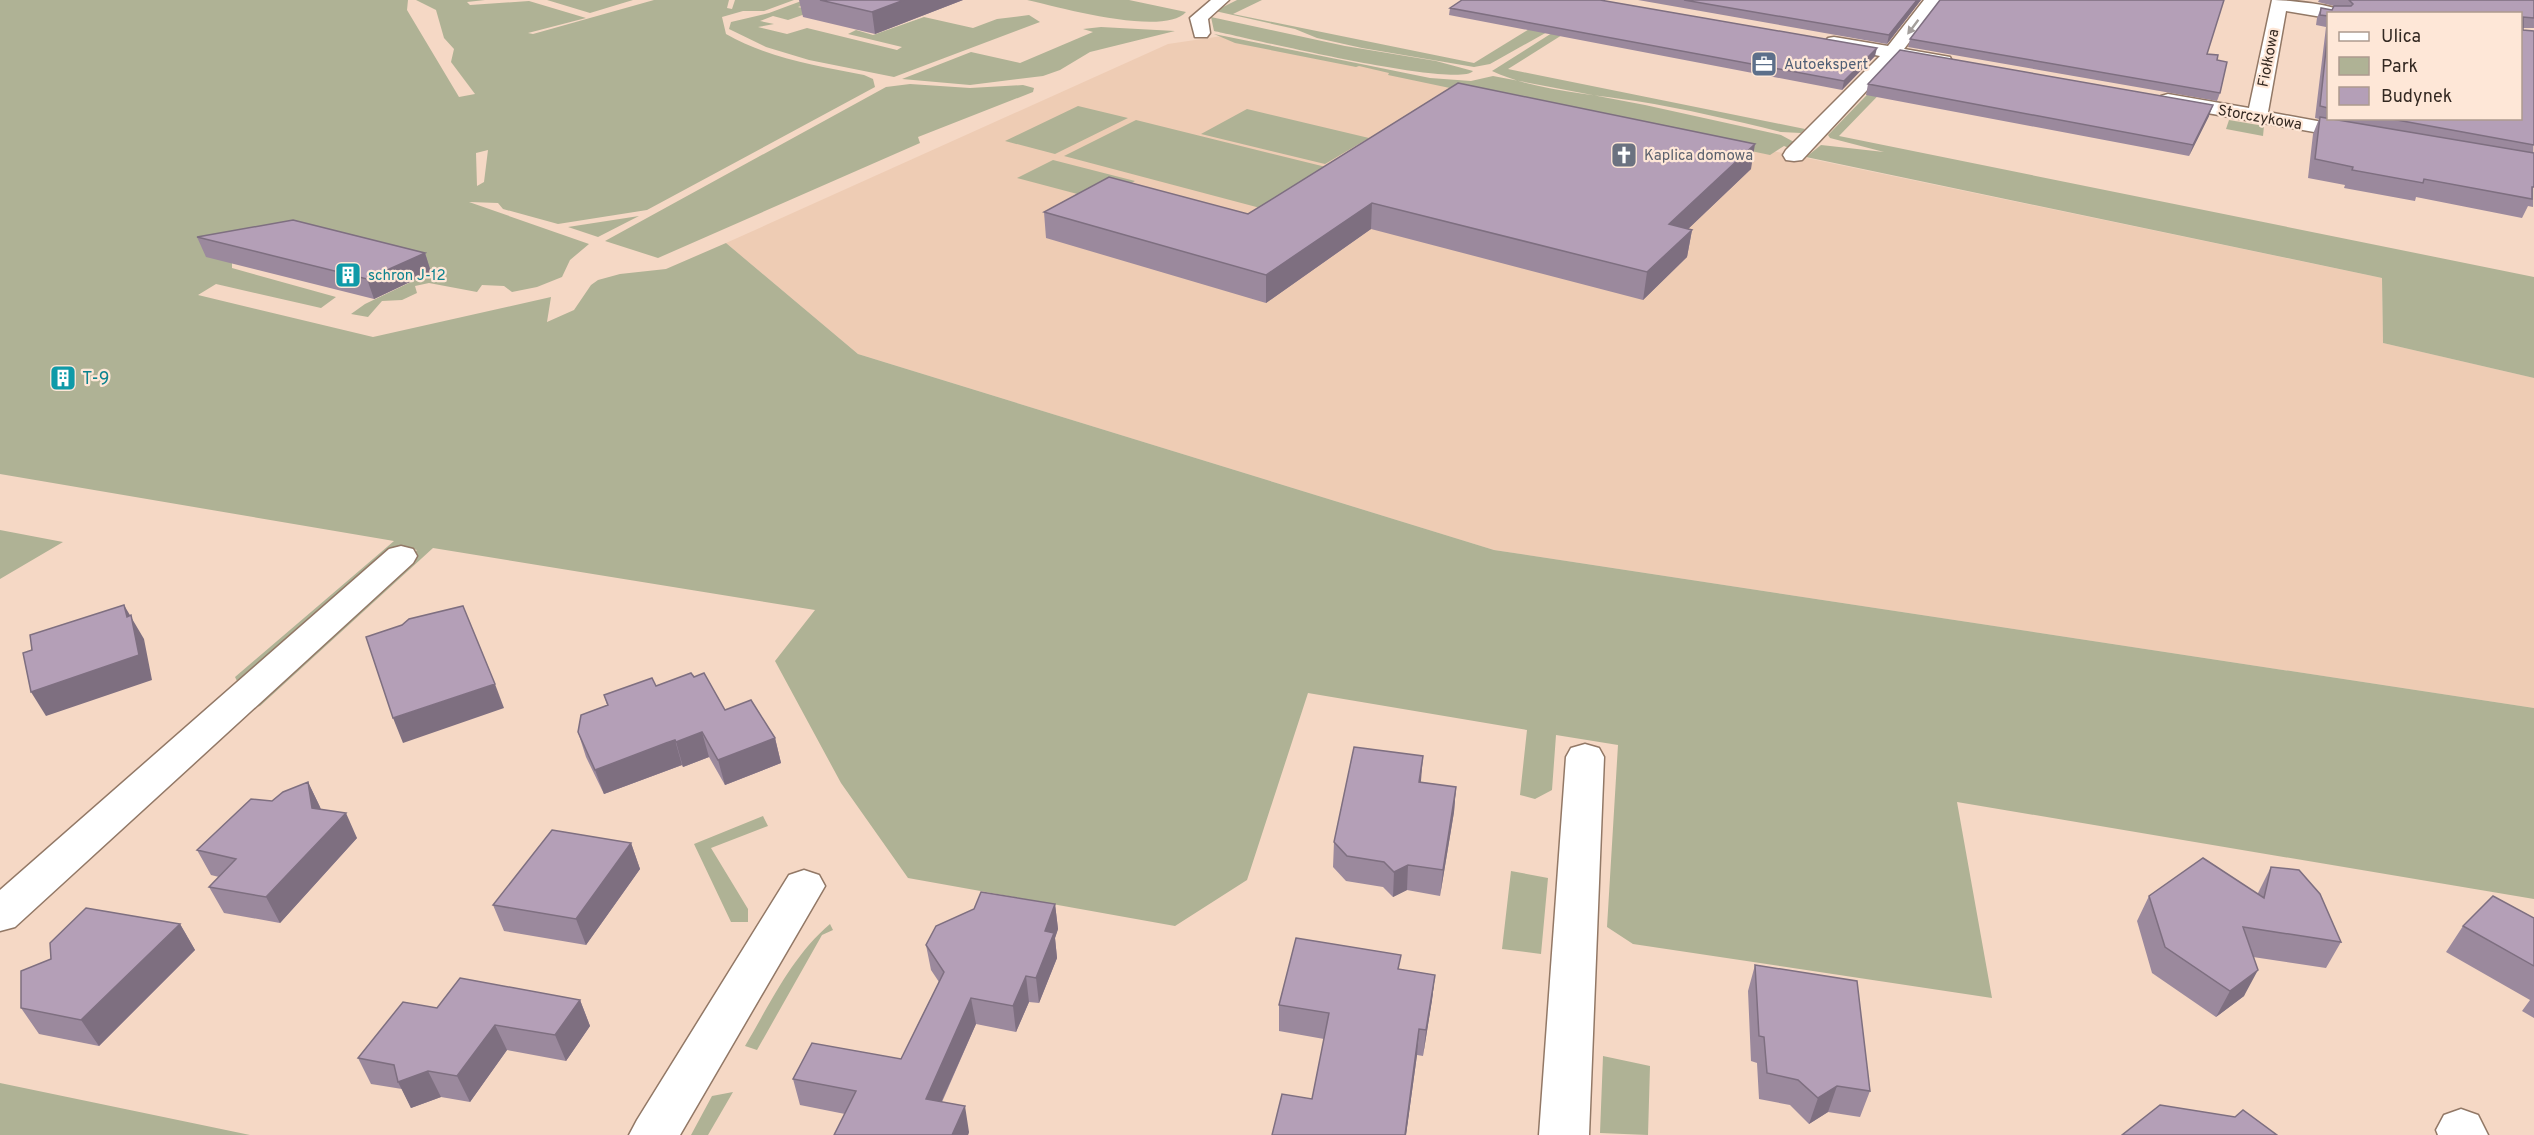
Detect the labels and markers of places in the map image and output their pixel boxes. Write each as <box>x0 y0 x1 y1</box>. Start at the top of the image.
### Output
office icon: Autoekspert <box>1749 49 1779 79</box>
place label: Autoekspert <box>1784 56 1868 75</box>
church icon: Kaplica domowa <box>1609 140 1639 170</box>
place label: Kaplica domowa <box>1644 147 1753 166</box>
building icon: schron J-12 <box>333 260 363 290</box>
place label: schron J-12 <box>368 267 446 286</box>
building icon: T-9 <box>48 363 78 393</box>
place label: T-9 <box>82 368 110 391</box>

